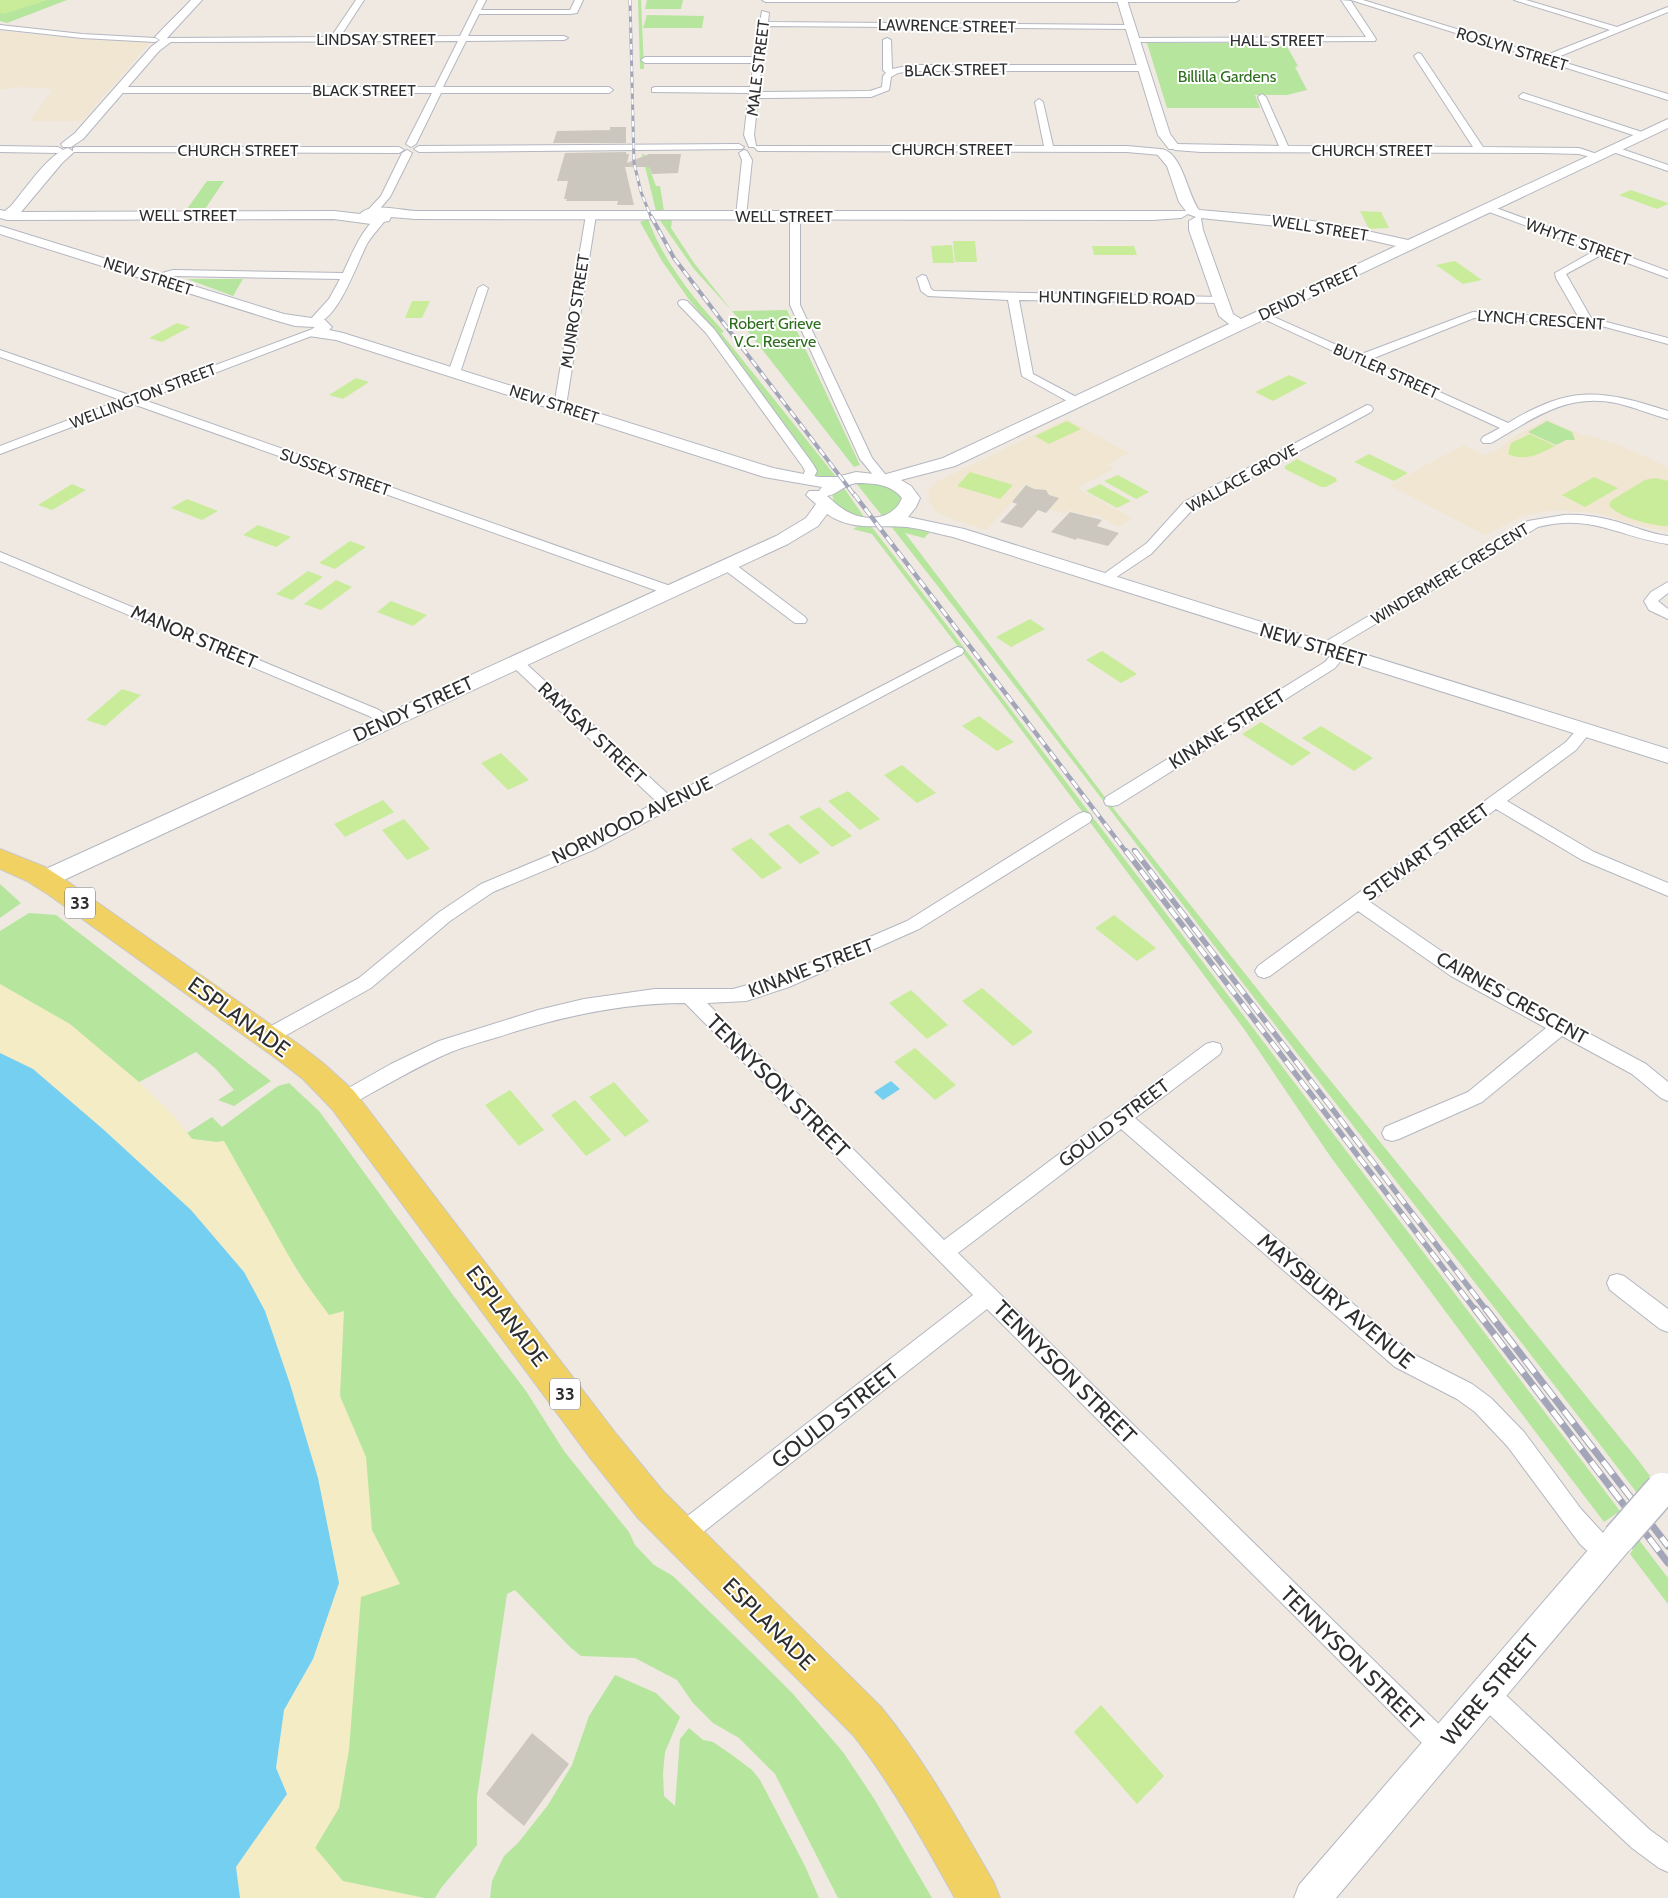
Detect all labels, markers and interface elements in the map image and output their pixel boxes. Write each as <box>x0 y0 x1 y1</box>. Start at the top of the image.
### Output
street label: LAWRENCE STREET <box>878 15 1017 37</box>
street label: MALE STREET <box>743 18 773 117</box>
street label: ROSLYN STREET <box>1454 23 1570 75</box>
street label: LINDSAY STREET <box>316 30 436 49</box>
street label: HALL STREET <box>1230 31 1325 50</box>
street label: BLACK STREET <box>904 60 1008 80</box>
park label: Billilla Gardens <box>1178 67 1277 86</box>
street label: BLACK STREET <box>312 81 416 100</box>
street label: CHURCH STREET <box>892 140 1013 159</box>
street label: CHURCH STREET <box>178 141 299 160</box>
street label: CHURCH STREET <box>1312 141 1433 160</box>
street label: WELL STREET <box>139 206 237 225</box>
street label: WELL STREET <box>735 207 833 226</box>
street label: WELL STREET <box>1270 211 1370 245</box>
street label: WHYTE STREET <box>1523 214 1633 270</box>
street label: MUNRO STREET <box>557 252 593 369</box>
street label: NEW STREET <box>101 253 195 299</box>
street label: DENDY STREET <box>1255 261 1363 325</box>
street label: HUNTINGFIELD ROAD <box>1039 287 1195 309</box>
street label: LYNCH CRESCENT <box>1477 306 1606 334</box>
park label: Robert Grieve V.C. Reserve <box>729 314 821 351</box>
street label: BUTLER STREET <box>1330 339 1442 403</box>
street label: WELLINGTON STREET <box>67 359 219 433</box>
street label: NEW STREET <box>507 381 601 427</box>
street label: WALLACE GROVE <box>1183 440 1301 516</box>
street label: SUSSEX STREET <box>277 444 393 500</box>
street label: WINDERMERE CRESCENT <box>1368 519 1533 629</box>
street label: MANOR STREET <box>127 600 261 674</box>
street label: NEW STREET <box>1257 618 1369 672</box>
street label: DENDY STREET <box>349 671 477 747</box>
street label: RAMSAY STREET <box>533 677 651 789</box>
street label: KINANE STREET <box>1165 684 1289 774</box>
street label: NORWOOD AVENUE <box>548 771 716 869</box>
street label: STEWART STREET <box>1358 799 1494 905</box>
road number: 33 <box>65 888 95 918</box>
street label: KINANE STREET <box>745 933 877 1003</box>
street label: CAIRNES CRESCENT <box>1432 947 1592 1049</box>
street label: ESPLANADE <box>183 971 295 1063</box>
street label: TENNYSON STREET <box>701 1009 855 1163</box>
street label: GOULD STREET <box>1054 1074 1174 1172</box>
street label: MAYSBURY AVENUE <box>1252 1227 1420 1375</box>
street label: ESPLANADE <box>460 1260 554 1372</box>
street label: TENNYSON STREET <box>988 1295 1142 1449</box>
street label: GOULD STREET <box>766 1358 904 1474</box>
road number: 33 <box>550 1378 580 1410</box>
street label: ESPLANADE <box>717 1572 821 1676</box>
street label: TENNYSON STREET <box>1275 1581 1429 1735</box>
street label: WERE STREET <box>1436 1629 1545 1751</box>

